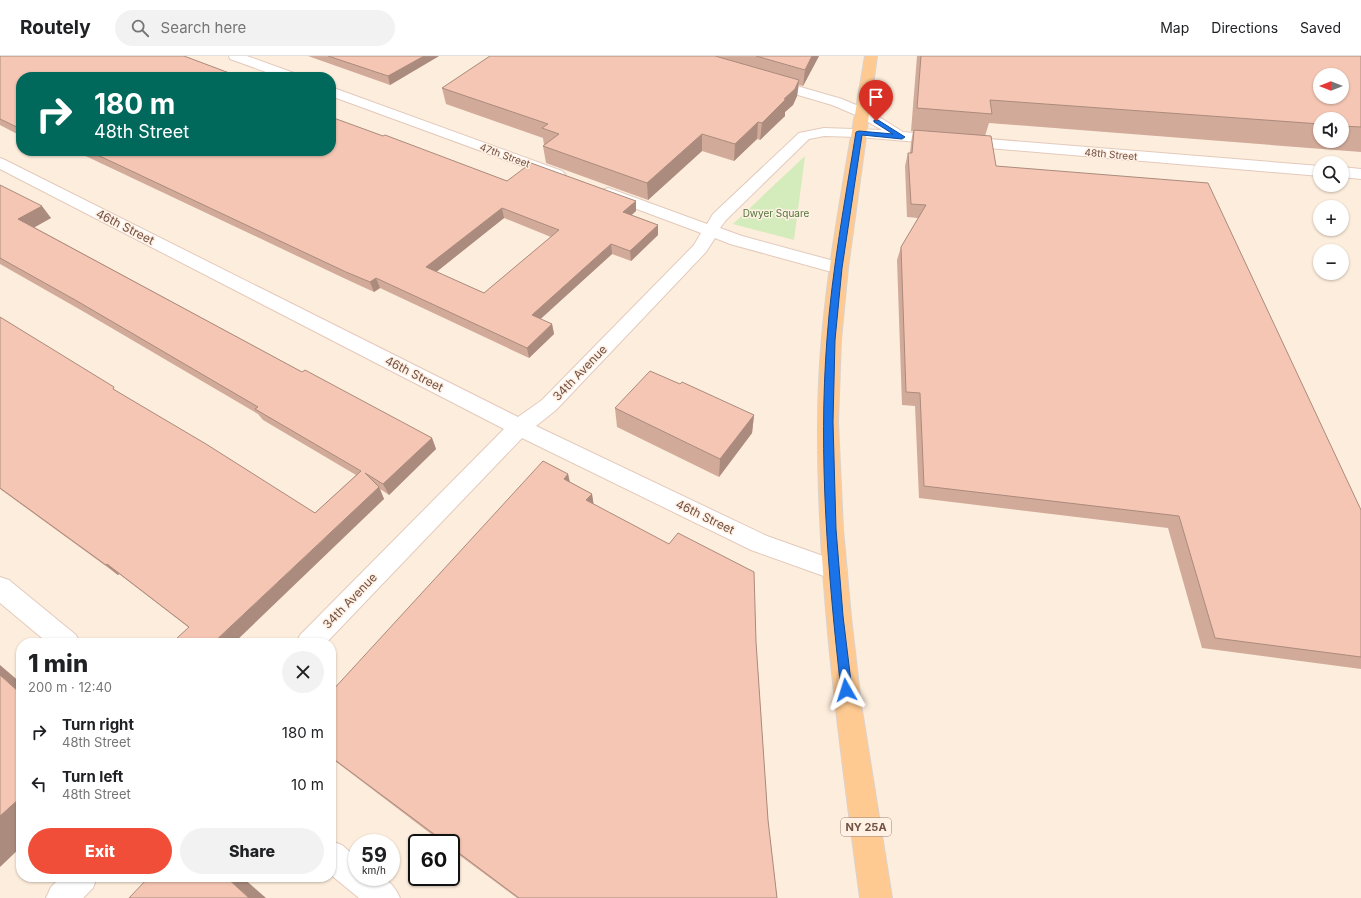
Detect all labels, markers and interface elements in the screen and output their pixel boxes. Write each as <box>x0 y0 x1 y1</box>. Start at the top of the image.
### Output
search box <box>115 10 395 46</box>
text: Routely <box>20 16 91 39</box>
icon: search <box>129 17 151 39</box>
text: Search here <box>161 18 246 37</box>
text: Map <box>1160 19 1189 36</box>
text: Directions <box>1211 19 1278 36</box>
text: Saved <box>1300 19 1341 36</box>
north arrow <box>1313 68 1349 104</box>
map controls <box>1313 68 1349 280</box>
pin <box>859 80 893 121</box>
icon: arrive <box>865 86 887 108</box>
text: 180 m <box>94 87 175 121</box>
icon: right <box>28 88 80 140</box>
button: sound <box>1313 112 1349 148</box>
text: 48th Street <box>94 121 189 142</box>
street label: 47th Street <box>478 140 532 170</box>
street label: 48th Street <box>1084 146 1139 162</box>
button: search <box>1313 156 1349 192</box>
button: + <box>1313 200 1349 236</box>
street label: 46th Street <box>94 205 157 248</box>
park label: Dwyer Square <box>743 207 810 219</box>
button: − <box>1313 244 1349 280</box>
street label: 34th Avenue <box>549 342 610 404</box>
street label: 46th Street <box>383 352 446 395</box>
street label: 46th Street <box>673 496 737 537</box>
street label: 34th Avenue <box>319 570 380 632</box>
text: 1 min <box>28 649 88 678</box>
button: close <box>282 651 324 693</box>
position arrow <box>825 669 867 711</box>
text: 200 m · 12:40 <box>28 679 112 695</box>
text: Turn right <box>62 715 134 734</box>
icon: right <box>28 721 50 743</box>
text: 180 m <box>282 723 324 742</box>
text: 48th Street <box>62 734 131 750</box>
text: Turn left <box>62 767 123 786</box>
icon: left <box>28 773 50 795</box>
text: 10 m <box>291 775 324 794</box>
text: 48th Street <box>62 786 131 802</box>
road number: NY 25A <box>841 818 891 836</box>
button: Exit <box>28 828 172 874</box>
button: Share <box>180 828 324 874</box>
speed limit sign: 60 <box>408 834 460 886</box>
text: 59 <box>361 843 387 867</box>
text: km/h <box>362 864 386 876</box>

